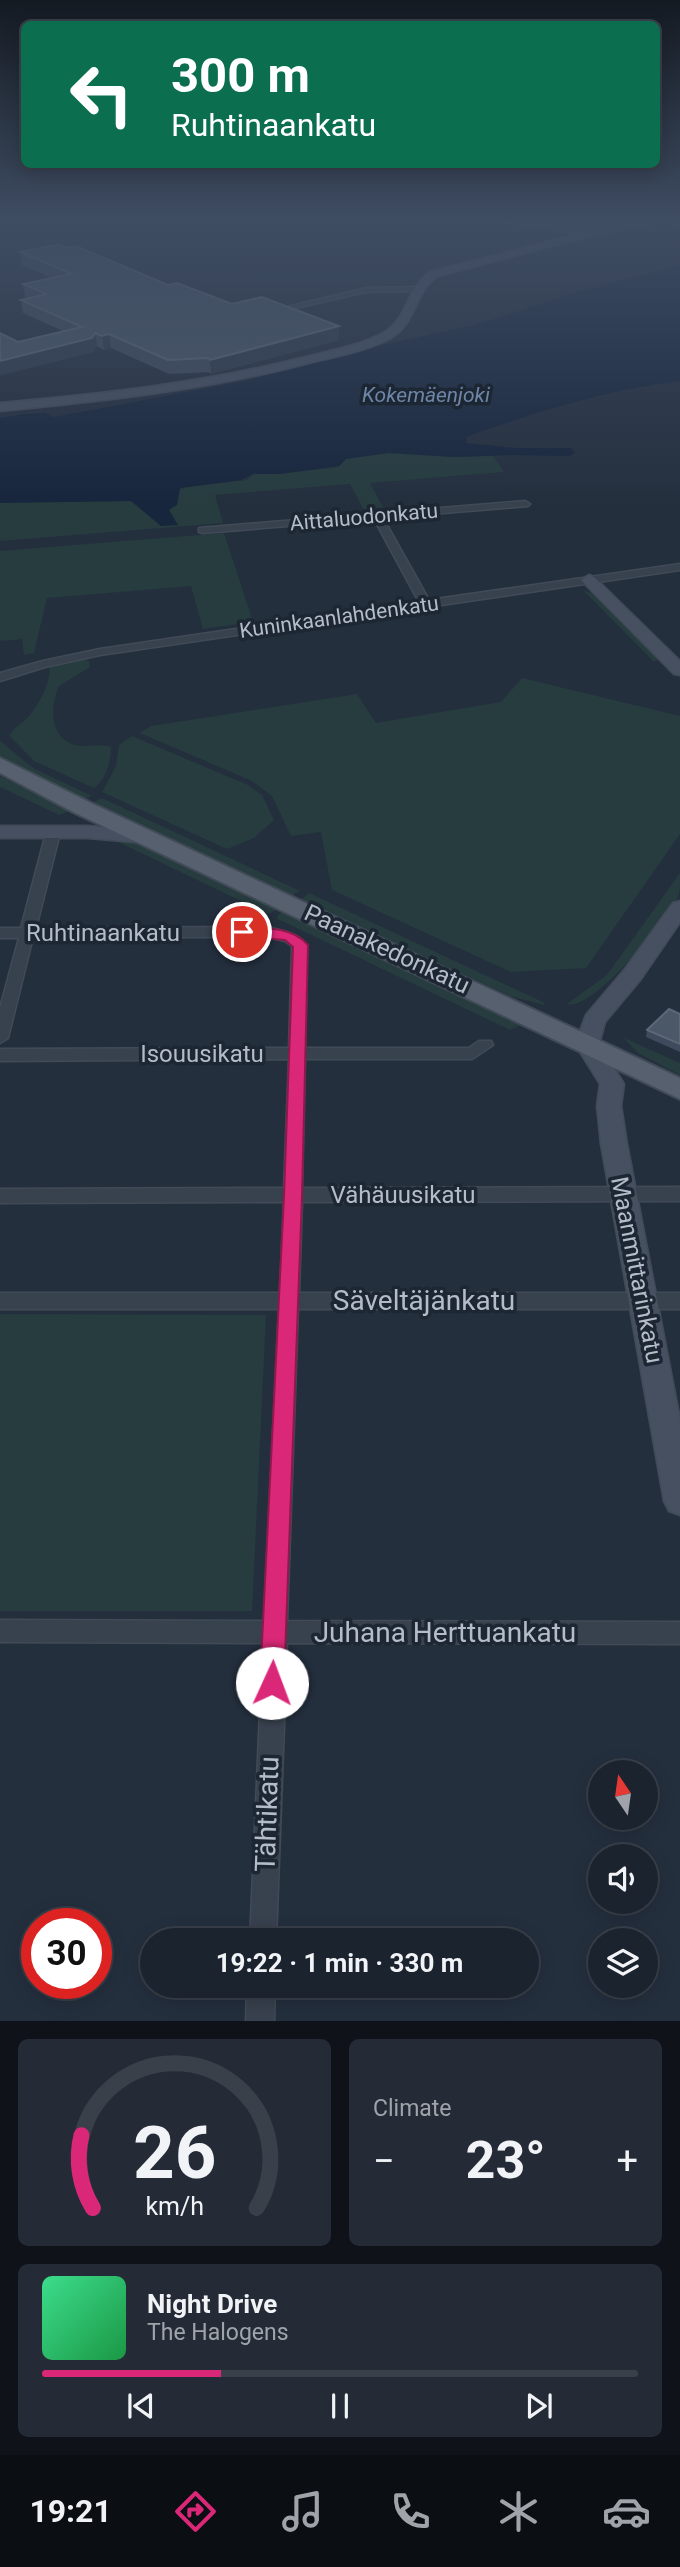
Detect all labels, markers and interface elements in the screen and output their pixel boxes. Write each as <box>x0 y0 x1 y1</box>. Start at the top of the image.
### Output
text: 300 m <box>171 47 310 104</box>
icon: left <box>56 49 147 140</box>
text: Ruhtinaankatu <box>171 106 376 144</box>
water label: Kokemäenjoki <box>362 383 490 407</box>
street label: Aittaluodonkatu <box>289 499 439 535</box>
street label: Kuninkaanlahdenkatu <box>238 591 440 643</box>
street label: Paanakedonkatu <box>300 899 474 999</box>
pin <box>212 902 272 962</box>
icon: arrive <box>223 913 261 951</box>
street label: Ruhtinaankatu <box>26 919 180 947</box>
street label: Isouusikatu <box>140 1040 264 1068</box>
street label: Maanmittarinkatu <box>605 1174 669 1366</box>
street label: Vähäuusikatu <box>330 1181 476 1209</box>
street label: Säveltäjänkatu <box>333 1284 515 1317</box>
street label: Juhana Herttuankatu <box>314 1616 576 1649</box>
position arrow <box>235 1646 309 1720</box>
street label: Tähtikatu <box>248 1756 286 1872</box>
north arrow <box>588 1760 658 1830</box>
map controls <box>588 1760 658 1998</box>
button: sound <box>588 1844 658 1914</box>
speed limit sign: 30 <box>21 1908 112 1999</box>
button: layers <box>588 1928 658 1998</box>
text: 19:22 · 1 min · 330 m <box>216 1948 463 1978</box>
text: Climate <box>373 2095 452 2122</box>
text: 26 <box>133 2111 216 2197</box>
text: 23° <box>466 2130 546 2191</box>
text: − <box>373 2139 395 2183</box>
text: + <box>616 2139 638 2183</box>
text: km/h <box>145 2192 204 2221</box>
text: Night Drive <box>147 2289 277 2319</box>
text: The Halogens <box>147 2319 289 2346</box>
icon: previous <box>122 2387 160 2425</box>
icon: pause <box>321 2387 359 2425</box>
icon: next <box>520 2387 558 2425</box>
icon: directions <box>171 2487 220 2536</box>
icon: music <box>278 2487 327 2536</box>
icon: phone <box>386 2487 435 2536</box>
icon: climate <box>494 2487 543 2536</box>
icon: car <box>602 2487 651 2536</box>
text: 19:21 <box>29 2492 112 2530</box>

